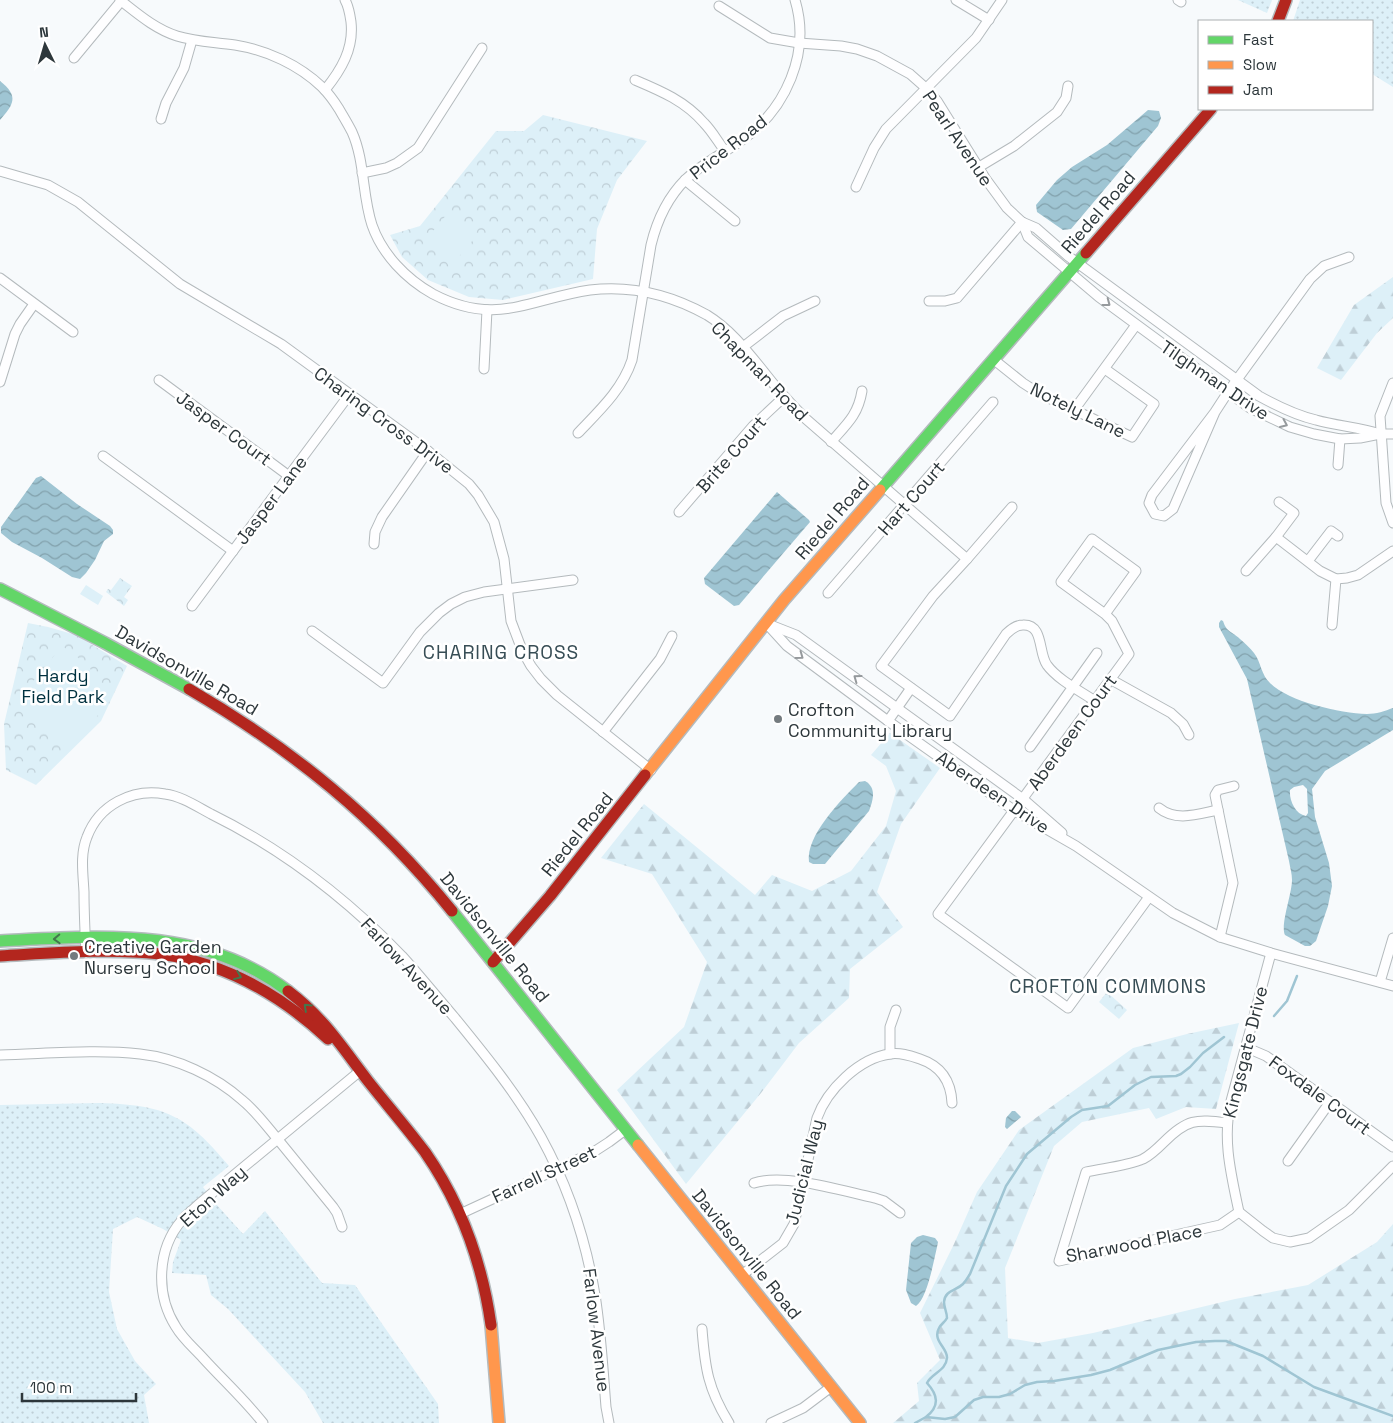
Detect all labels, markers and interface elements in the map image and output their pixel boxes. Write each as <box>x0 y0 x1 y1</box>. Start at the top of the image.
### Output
north arrow <box>20 20 70 70</box>
legend <box>1198 20 1373 110</box>
text: N <box>38 23 49 41</box>
text: Fast <box>1243 30 1274 49</box>
text: Slow <box>1243 55 1277 74</box>
text: Jam <box>1243 80 1273 99</box>
street label: Pearl Avenue <box>918 86 998 190</box>
street label: Price Road <box>685 110 771 184</box>
street label: Riedel Road <box>1056 166 1140 258</box>
one-way arrow <box>1101 297 1110 305</box>
street label: Chapman Road <box>707 316 813 426</box>
street label: Tilghman Drive <box>1156 335 1274 425</box>
street label: Charing Cross Drive <box>310 362 458 478</box>
street label: Notely Lane <box>1027 377 1129 443</box>
street label: Jasper Court <box>172 386 276 470</box>
street label: Brite Court <box>691 411 771 497</box>
one-way arrow <box>1279 418 1288 429</box>
street label: Jasper Lane <box>230 451 312 549</box>
street label: Hart Court <box>873 456 949 540</box>
street label: Riedel Road <box>790 472 874 564</box>
street label: Davidsonville Road <box>111 620 263 720</box>
district label: CHARING CROSS <box>423 640 579 665</box>
one-way arrow <box>794 651 803 659</box>
park label: Hardy Field Park <box>22 664 105 708</box>
street label: Aberdeen Court <box>1022 670 1122 794</box>
one-way arrow <box>854 676 863 684</box>
place label: Crofton Community Library <box>788 698 952 742</box>
marker: Crofton Community Library <box>772 713 784 725</box>
street label: Aberdeen Drive <box>932 746 1054 838</box>
street label: Riedel Road <box>536 787 618 881</box>
street label: Davidsonville Road <box>435 867 555 1007</box>
street label: Farlow Avenue <box>356 913 458 1019</box>
one-way arrow <box>53 934 60 944</box>
place label: Creative Garden Nursery School <box>84 935 222 979</box>
marker: Creative Garden Nursery School <box>68 950 80 962</box>
one-way arrow <box>233 970 242 981</box>
district label: CROFTON COMMONS <box>1009 974 1207 999</box>
street label: Kingsgate Drive <box>1217 984 1273 1120</box>
one-way arrow <box>304 1004 313 1013</box>
street label: Foxdale Court <box>1264 1050 1376 1140</box>
street label: Judicial Way <box>780 1117 828 1227</box>
street label: Farrell Street <box>488 1140 600 1208</box>
street label: Eton Way <box>175 1160 251 1232</box>
street label: Davidsonville Road <box>687 1184 807 1324</box>
street label: Sharwood Place <box>1064 1218 1204 1268</box>
street label: Farlow Avenue <box>578 1267 616 1393</box>
scale bar <box>22 1370 136 1402</box>
text: 100 m <box>30 1378 72 1397</box>

